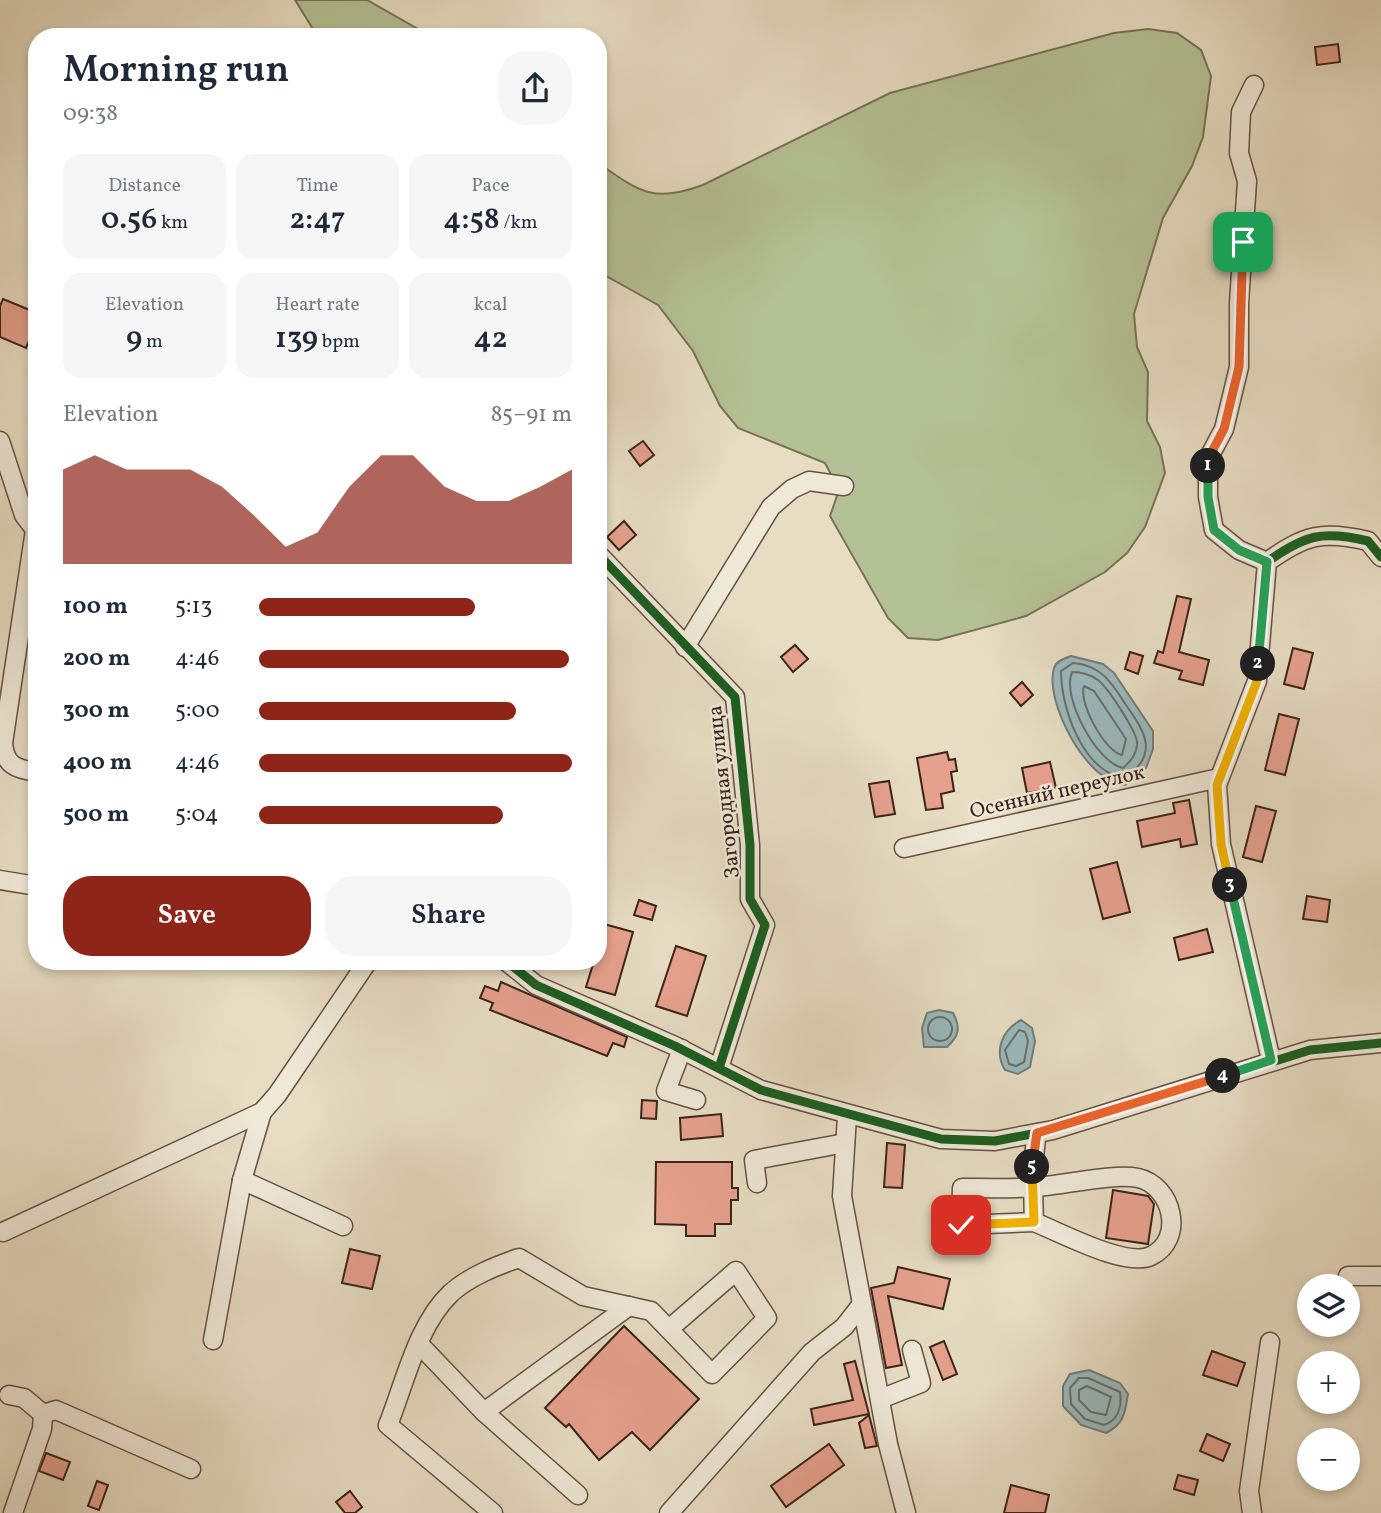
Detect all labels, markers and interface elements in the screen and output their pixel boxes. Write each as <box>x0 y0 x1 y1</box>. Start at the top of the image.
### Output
text: Morning run <box>63 45 289 98</box>
button: share <box>498 51 572 125</box>
text: 09:38 <box>63 98 118 130</box>
text: Distance <box>108 173 181 199</box>
text: Time <box>297 173 338 199</box>
text: Pace <box>471 173 510 199</box>
text: 0.56 <box>101 199 157 241</box>
text: 2:47 <box>289 199 346 241</box>
text: 4:58 <box>443 199 500 241</box>
text: km <box>157 210 188 236</box>
text: /km <box>500 210 538 236</box>
pin <box>1213 212 1273 272</box>
icon: arrive <box>1224 223 1262 261</box>
text: Elevation <box>105 292 184 318</box>
text: Heart rate <box>276 292 359 318</box>
text: kcal <box>474 292 507 318</box>
text: 9 <box>126 318 142 360</box>
text: 139 <box>275 318 318 360</box>
text: 42 <box>474 318 507 360</box>
text: m <box>142 329 163 355</box>
text: bpm <box>318 329 360 355</box>
text: Elevation <box>63 399 159 431</box>
text: 85–91 m <box>491 399 572 431</box>
pin: 1 <box>1190 448 1226 484</box>
text: 1 <box>1204 452 1211 478</box>
text: 100 m <box>63 591 128 623</box>
text: 5:13 <box>175 591 212 623</box>
text: 200 m <box>63 643 130 675</box>
text: 4:46 <box>175 643 219 675</box>
pin: 2 <box>1240 646 1276 682</box>
text: 2 <box>1253 650 1262 676</box>
text: 300 m <box>63 695 130 727</box>
text: 5:00 <box>175 695 220 727</box>
street label: Загородная улица <box>701 704 748 880</box>
text: 400 m <box>63 747 132 779</box>
text: 4:46 <box>175 747 219 779</box>
street label: Осенний переулок <box>967 758 1148 827</box>
text: 500 m <box>63 799 129 831</box>
text: 5:04 <box>175 799 218 831</box>
pin: 3 <box>1212 868 1248 903</box>
text: 3 <box>1225 871 1234 897</box>
button: Save <box>63 876 311 956</box>
button: Share <box>325 876 572 956</box>
pin: 4 <box>1206 1058 1240 1094</box>
text: 4 <box>1217 1062 1228 1088</box>
pin: 5 <box>1014 1150 1050 1184</box>
text: 5 <box>1027 1153 1036 1179</box>
pin <box>931 1195 991 1255</box>
icon: check <box>942 1206 980 1244</box>
map controls <box>1297 1274 1360 1491</box>
button: layers <box>1297 1274 1360 1337</box>
button: + <box>1297 1351 1360 1414</box>
button: − <box>1297 1428 1360 1491</box>

